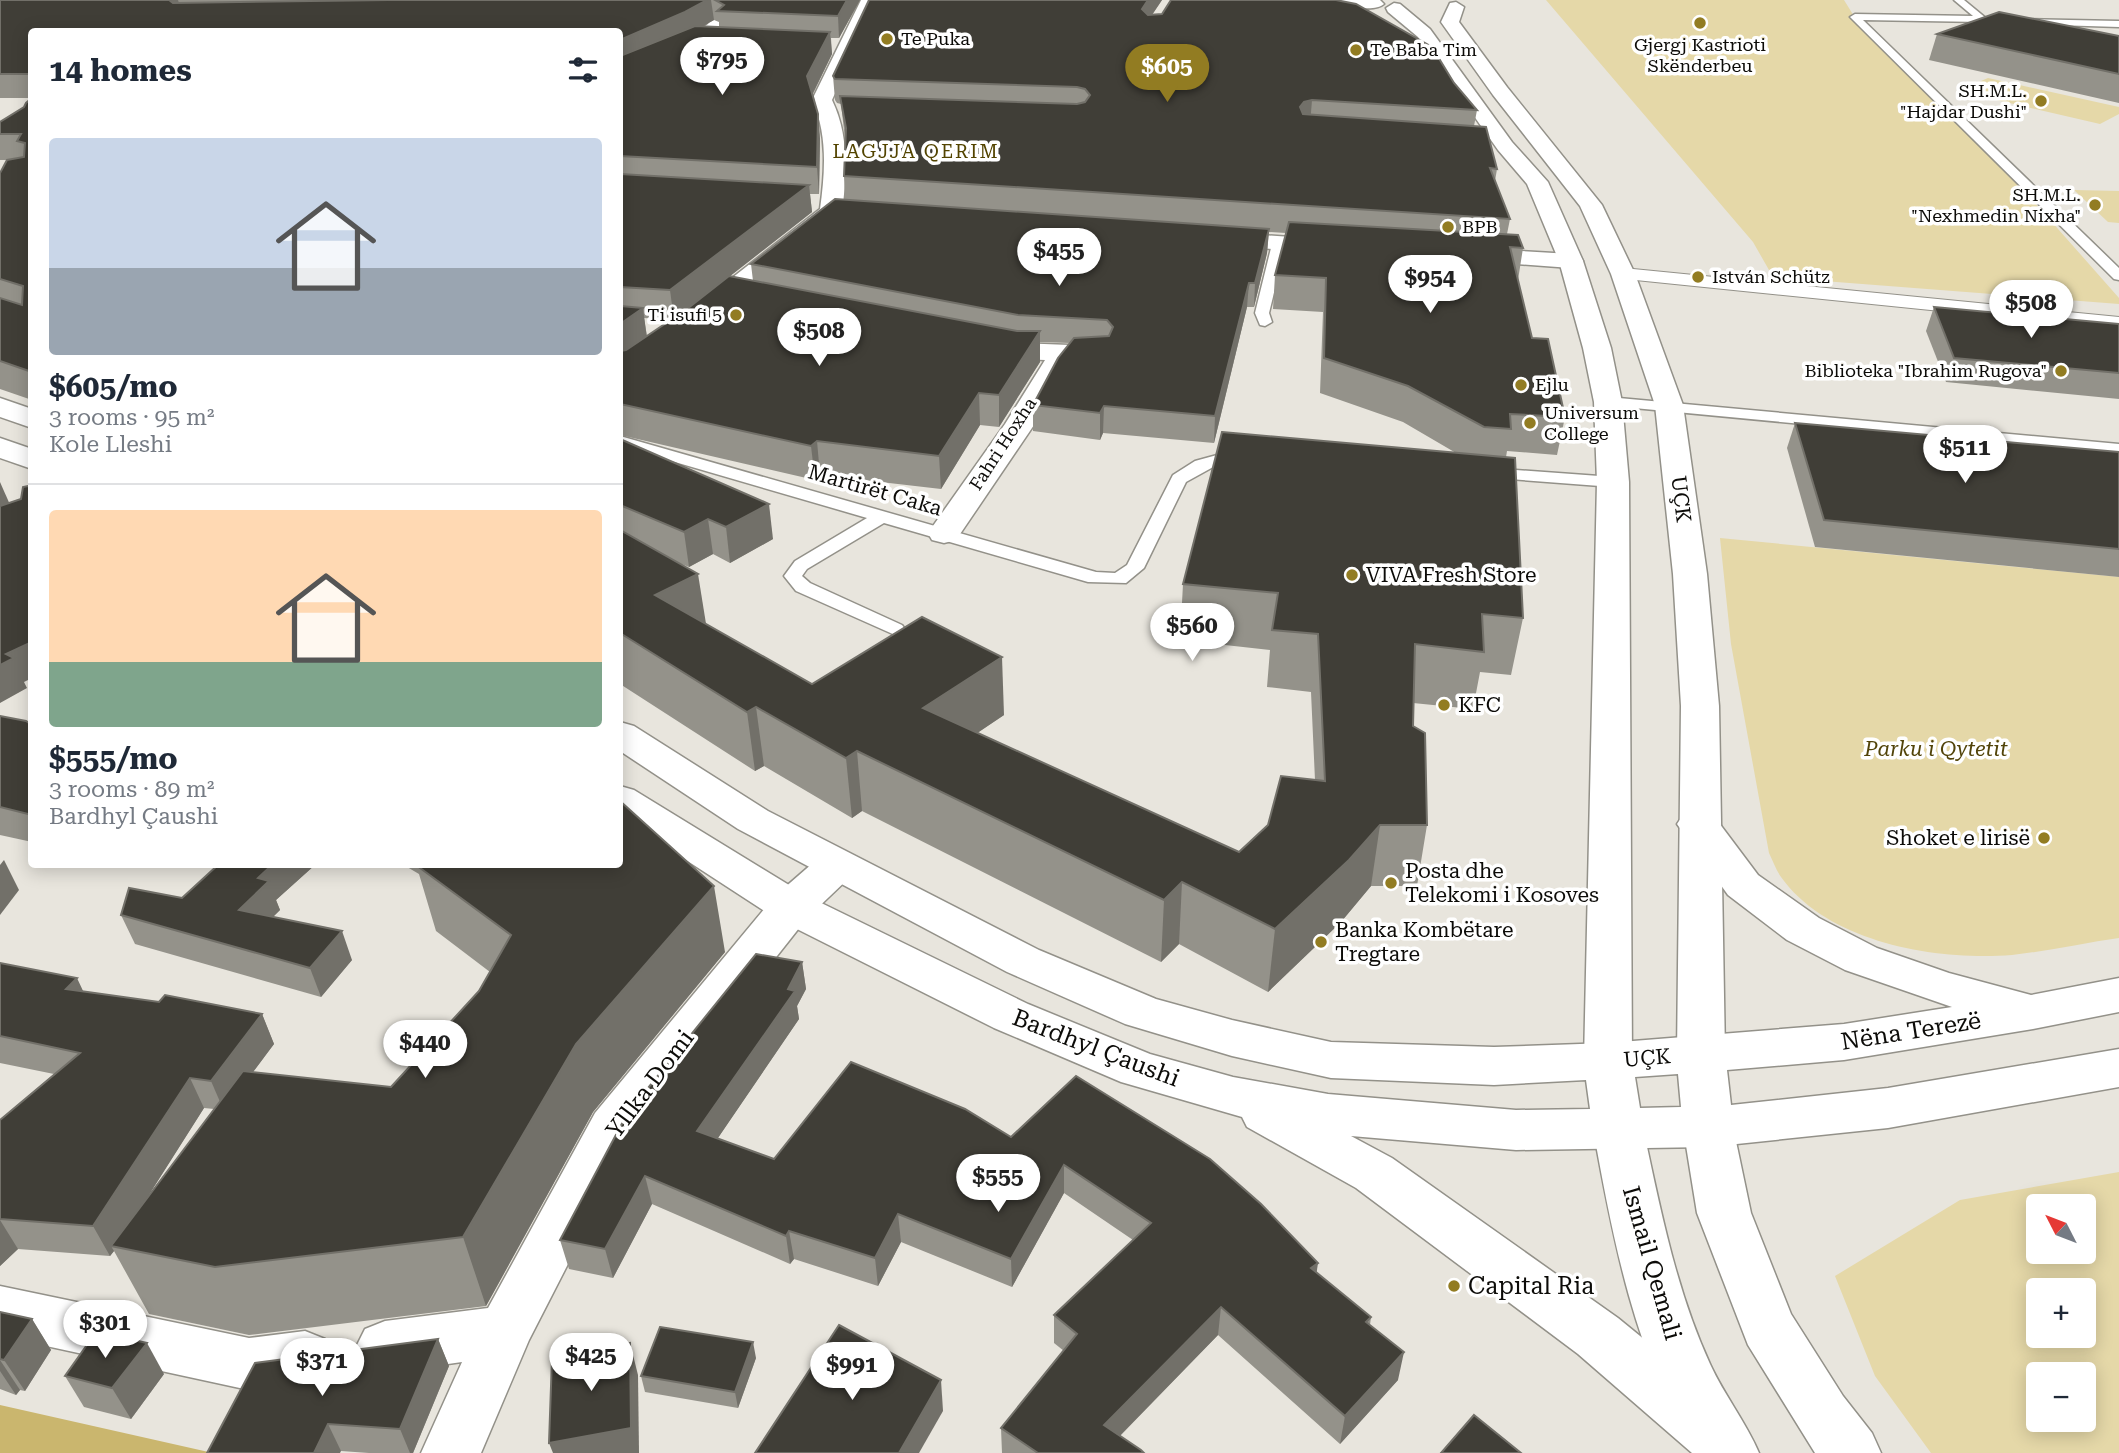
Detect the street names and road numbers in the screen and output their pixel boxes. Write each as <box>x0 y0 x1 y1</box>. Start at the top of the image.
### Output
street label: Fahri Hoxha <box>965 393 1040 494</box>
street label: Martirët Caka <box>805 459 945 521</box>
street label: UÇK <box>1666 474 1696 524</box>
street label: Bardhyl Çaushi <box>1009 1003 1184 1093</box>
street label: Nëna Terezë <box>1839 1006 1983 1056</box>
street label: Yllka Domi <box>600 1024 700 1144</box>
street label: UÇK <box>1622 1044 1672 1072</box>
street label: Ismail Qemali <box>1617 1183 1687 1343</box>

